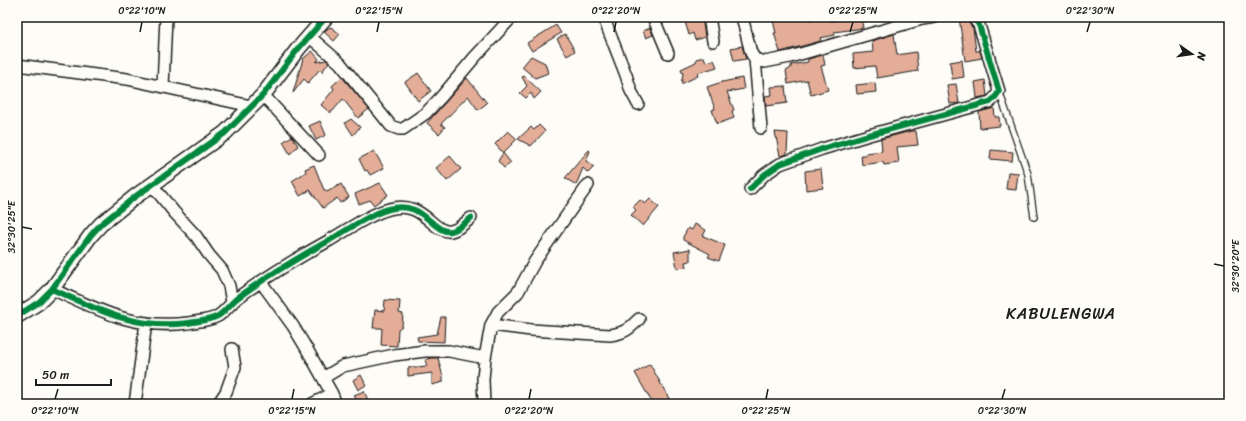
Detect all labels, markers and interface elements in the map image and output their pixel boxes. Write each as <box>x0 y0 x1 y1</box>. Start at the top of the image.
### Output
text: 0°22'10"N <box>118 2 166 20</box>
text: 0°22'15"N <box>355 2 403 20</box>
text: 0°22'20"N <box>591 2 641 20</box>
text: 0°22'25"N <box>829 2 877 20</box>
text: 0°22'30"N <box>1066 2 1114 20</box>
north arrow <box>1172 34 1212 74</box>
text: N <box>1191 49 1212 62</box>
text: 32°30'25"E <box>3 199 21 253</box>
text: 32°30'20"E <box>1227 238 1245 292</box>
district label: KABULENGWA <box>1006 299 1116 328</box>
scale bar <box>36 361 111 387</box>
text: 50 m <box>42 364 69 386</box>
text: 0°22'10"N <box>31 402 79 420</box>
text: 0°22'15"N <box>268 402 316 420</box>
text: 0°22'20"N <box>504 402 554 420</box>
text: 0°22'25"N <box>742 402 790 420</box>
text: 0°22'30"N <box>978 402 1026 420</box>

